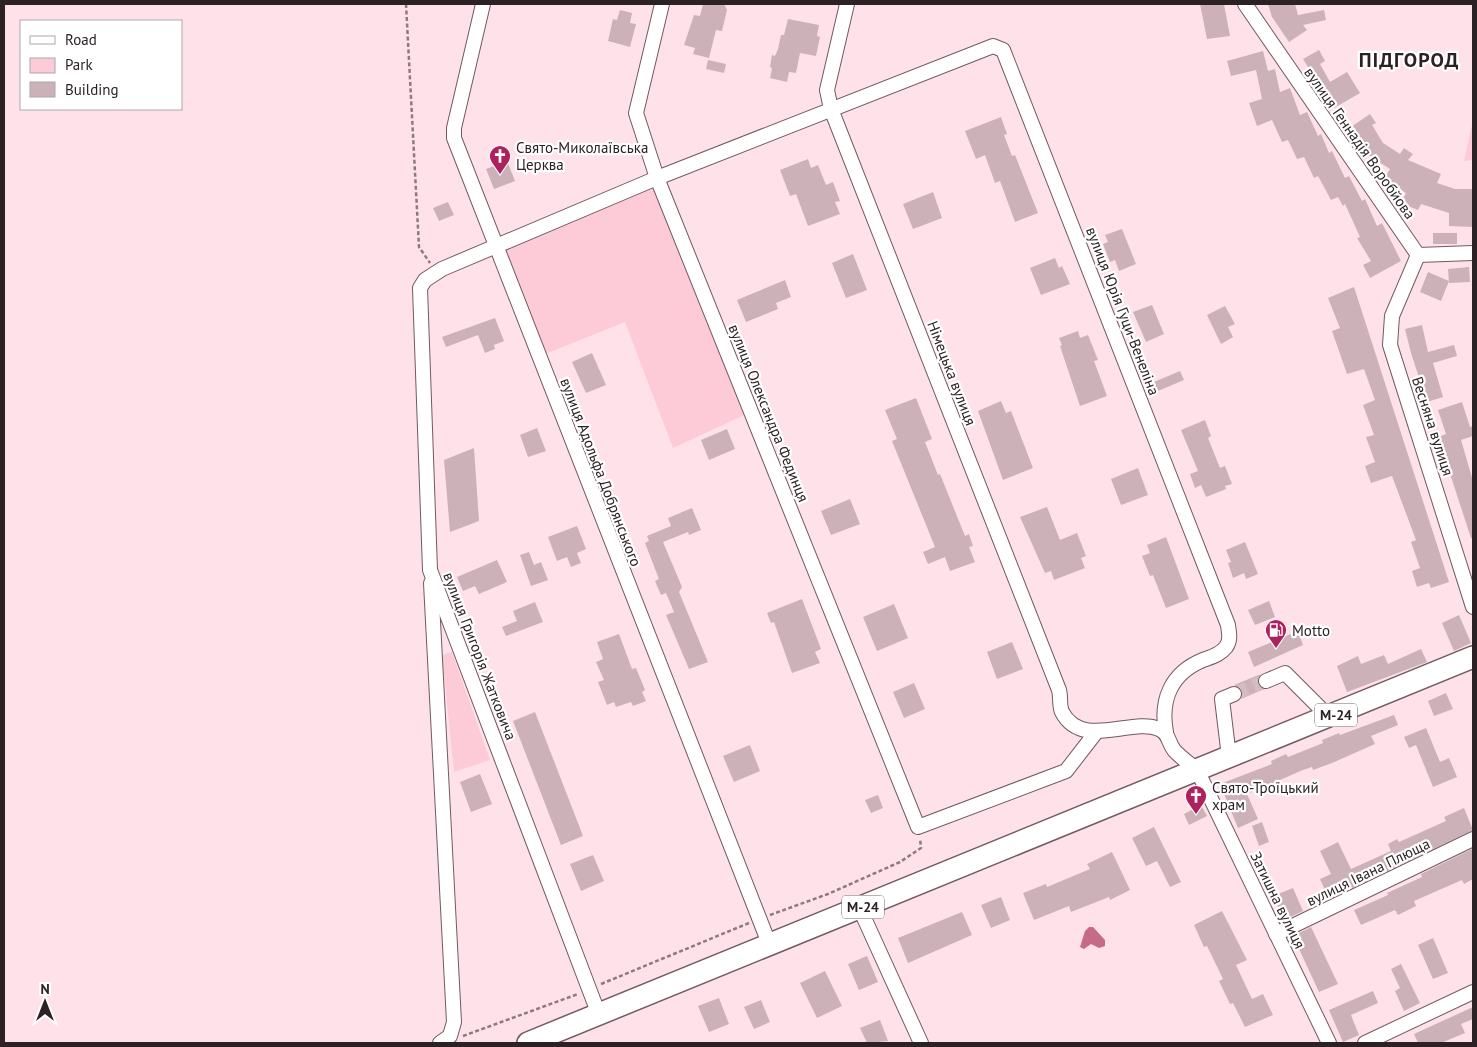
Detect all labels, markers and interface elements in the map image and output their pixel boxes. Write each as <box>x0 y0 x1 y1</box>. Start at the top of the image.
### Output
legend <box>20 20 182 110</box>
text: Road <box>65 30 97 49</box>
district label: ПІДГОРОД <box>1359 47 1459 73</box>
text: Park <box>65 55 93 74</box>
street label: вулиця Геннадія Воробйова <box>1300 63 1420 223</box>
text: Building <box>65 80 119 99</box>
place label: Свято-Миколаївська Церква <box>516 138 648 174</box>
church icon: Свято-Миколаївська Церква <box>488 144 512 175</box>
street label: вулиця Юрія Гуци-Венеліна <box>1082 224 1164 398</box>
street label: Німецька вулиця <box>923 318 981 428</box>
street label: вулиця Олександра Фединця <box>725 321 813 505</box>
street label: Весняна вулиця <box>1408 374 1458 478</box>
street label: вулиця Адольфа Добрянського <box>556 375 646 569</box>
street label: вулиця Григорія Жатковича <box>439 569 521 743</box>
fuel station icon: Motto <box>1264 618 1288 649</box>
place label: Motto <box>1292 621 1330 640</box>
road number: М-24 <box>1315 704 1357 726</box>
place label: Свято-Троїцький храм <box>1212 778 1319 814</box>
church icon: Свято-Троїцький храм <box>1184 784 1208 815</box>
street label: вулиця Івана Плюща <box>1303 834 1433 910</box>
street label: Затишна вулиця <box>1246 848 1310 952</box>
road number: М-24 <box>842 896 884 919</box>
north arrow <box>20 977 70 1027</box>
text: N <box>40 980 50 998</box>

